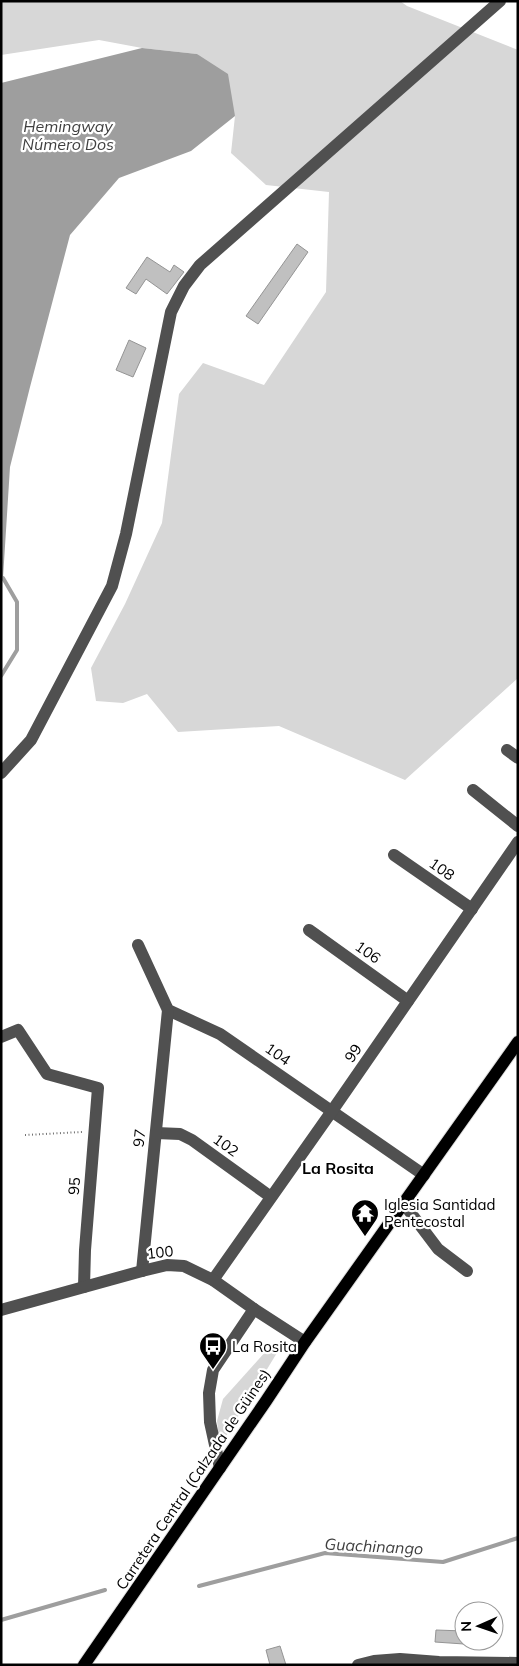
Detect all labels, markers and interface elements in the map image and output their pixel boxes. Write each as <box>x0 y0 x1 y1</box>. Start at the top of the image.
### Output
water label: Hemingway Número Dos <box>22 116 114 154</box>
street label: 108 <box>425 853 459 885</box>
street label: 106 <box>351 936 385 968</box>
street label: 104 <box>261 1038 295 1070</box>
street label: 99 <box>340 1040 366 1066</box>
street label: 97 <box>129 1128 149 1148</box>
street label: 102 <box>209 1129 243 1161</box>
district label: La Rosita <box>302 1158 374 1178</box>
street label: 95 <box>64 1176 84 1196</box>
place label: Iglesia Santidad Pentecostal <box>384 1195 496 1231</box>
temple icon: Iglesia Santidad Pentecostal <box>350 1198 380 1237</box>
street label: 100 <box>146 1241 174 1263</box>
bus stop icon: La Rosita <box>198 1331 228 1370</box>
place label: La Rosita <box>232 1337 297 1356</box>
street label: Carretera Central (Calzada de Güines) <box>112 1365 274 1593</box>
water label: Guachinango <box>324 1533 424 1559</box>
north arrow <box>454 1601 504 1651</box>
text: N <box>457 1621 475 1632</box>

